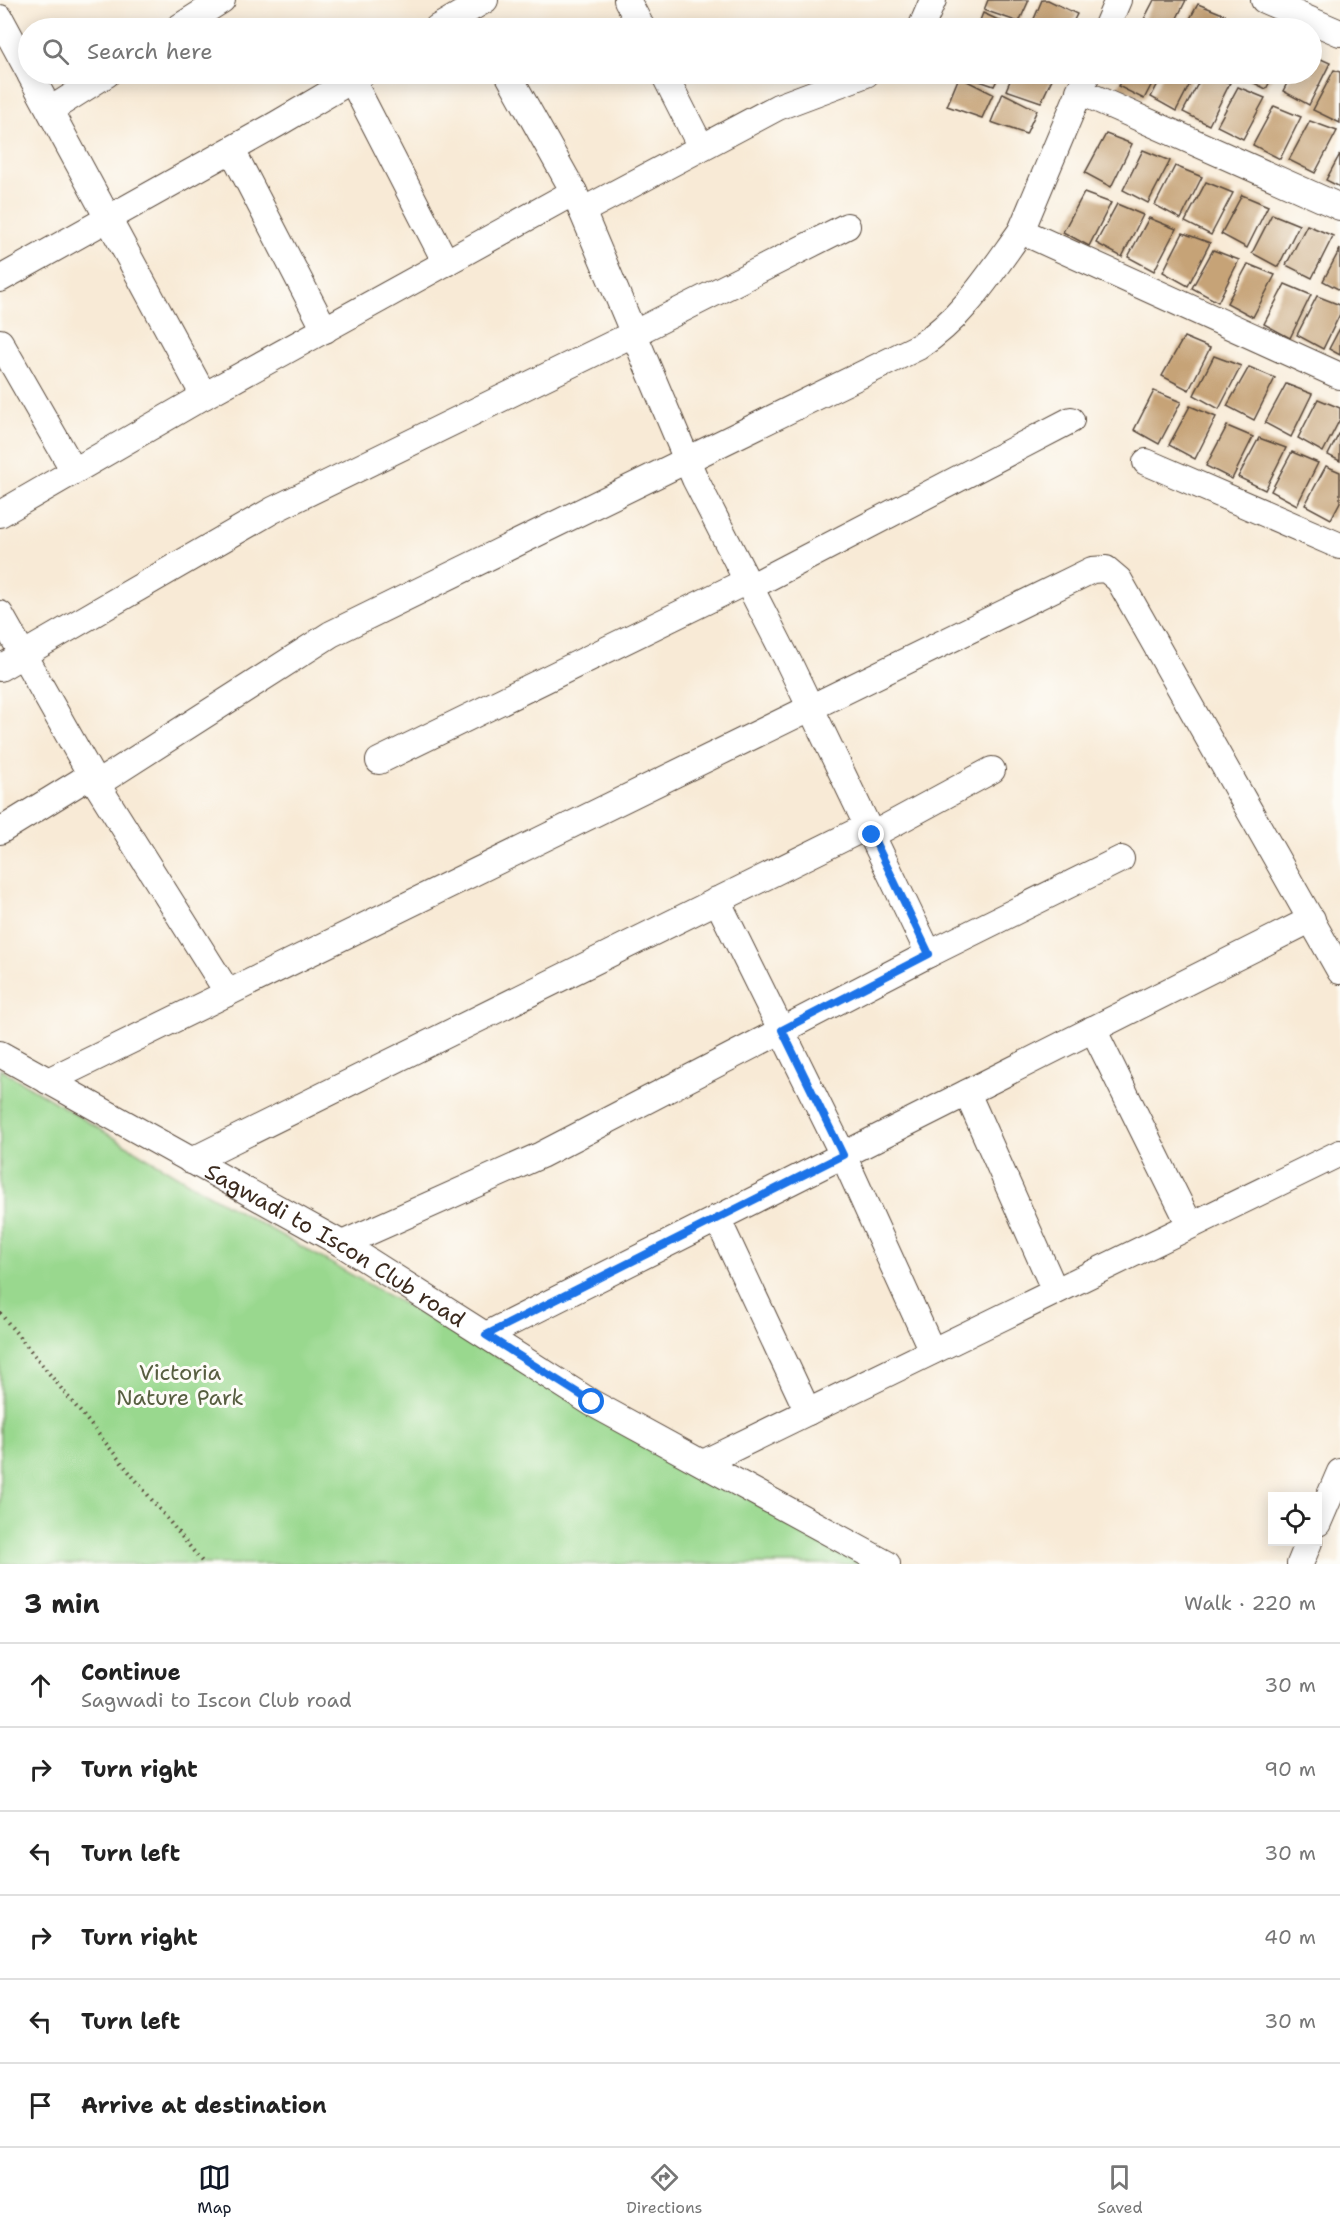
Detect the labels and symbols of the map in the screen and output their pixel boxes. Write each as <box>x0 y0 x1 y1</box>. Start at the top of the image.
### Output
route end <box>858 821 884 847</box>
street label: Sagwadi to Iscon Club road <box>200 1157 471 1334</box>
park label: Victoria Nature Park <box>116 1358 244 1412</box>
route start <box>578 1388 604 1414</box>

